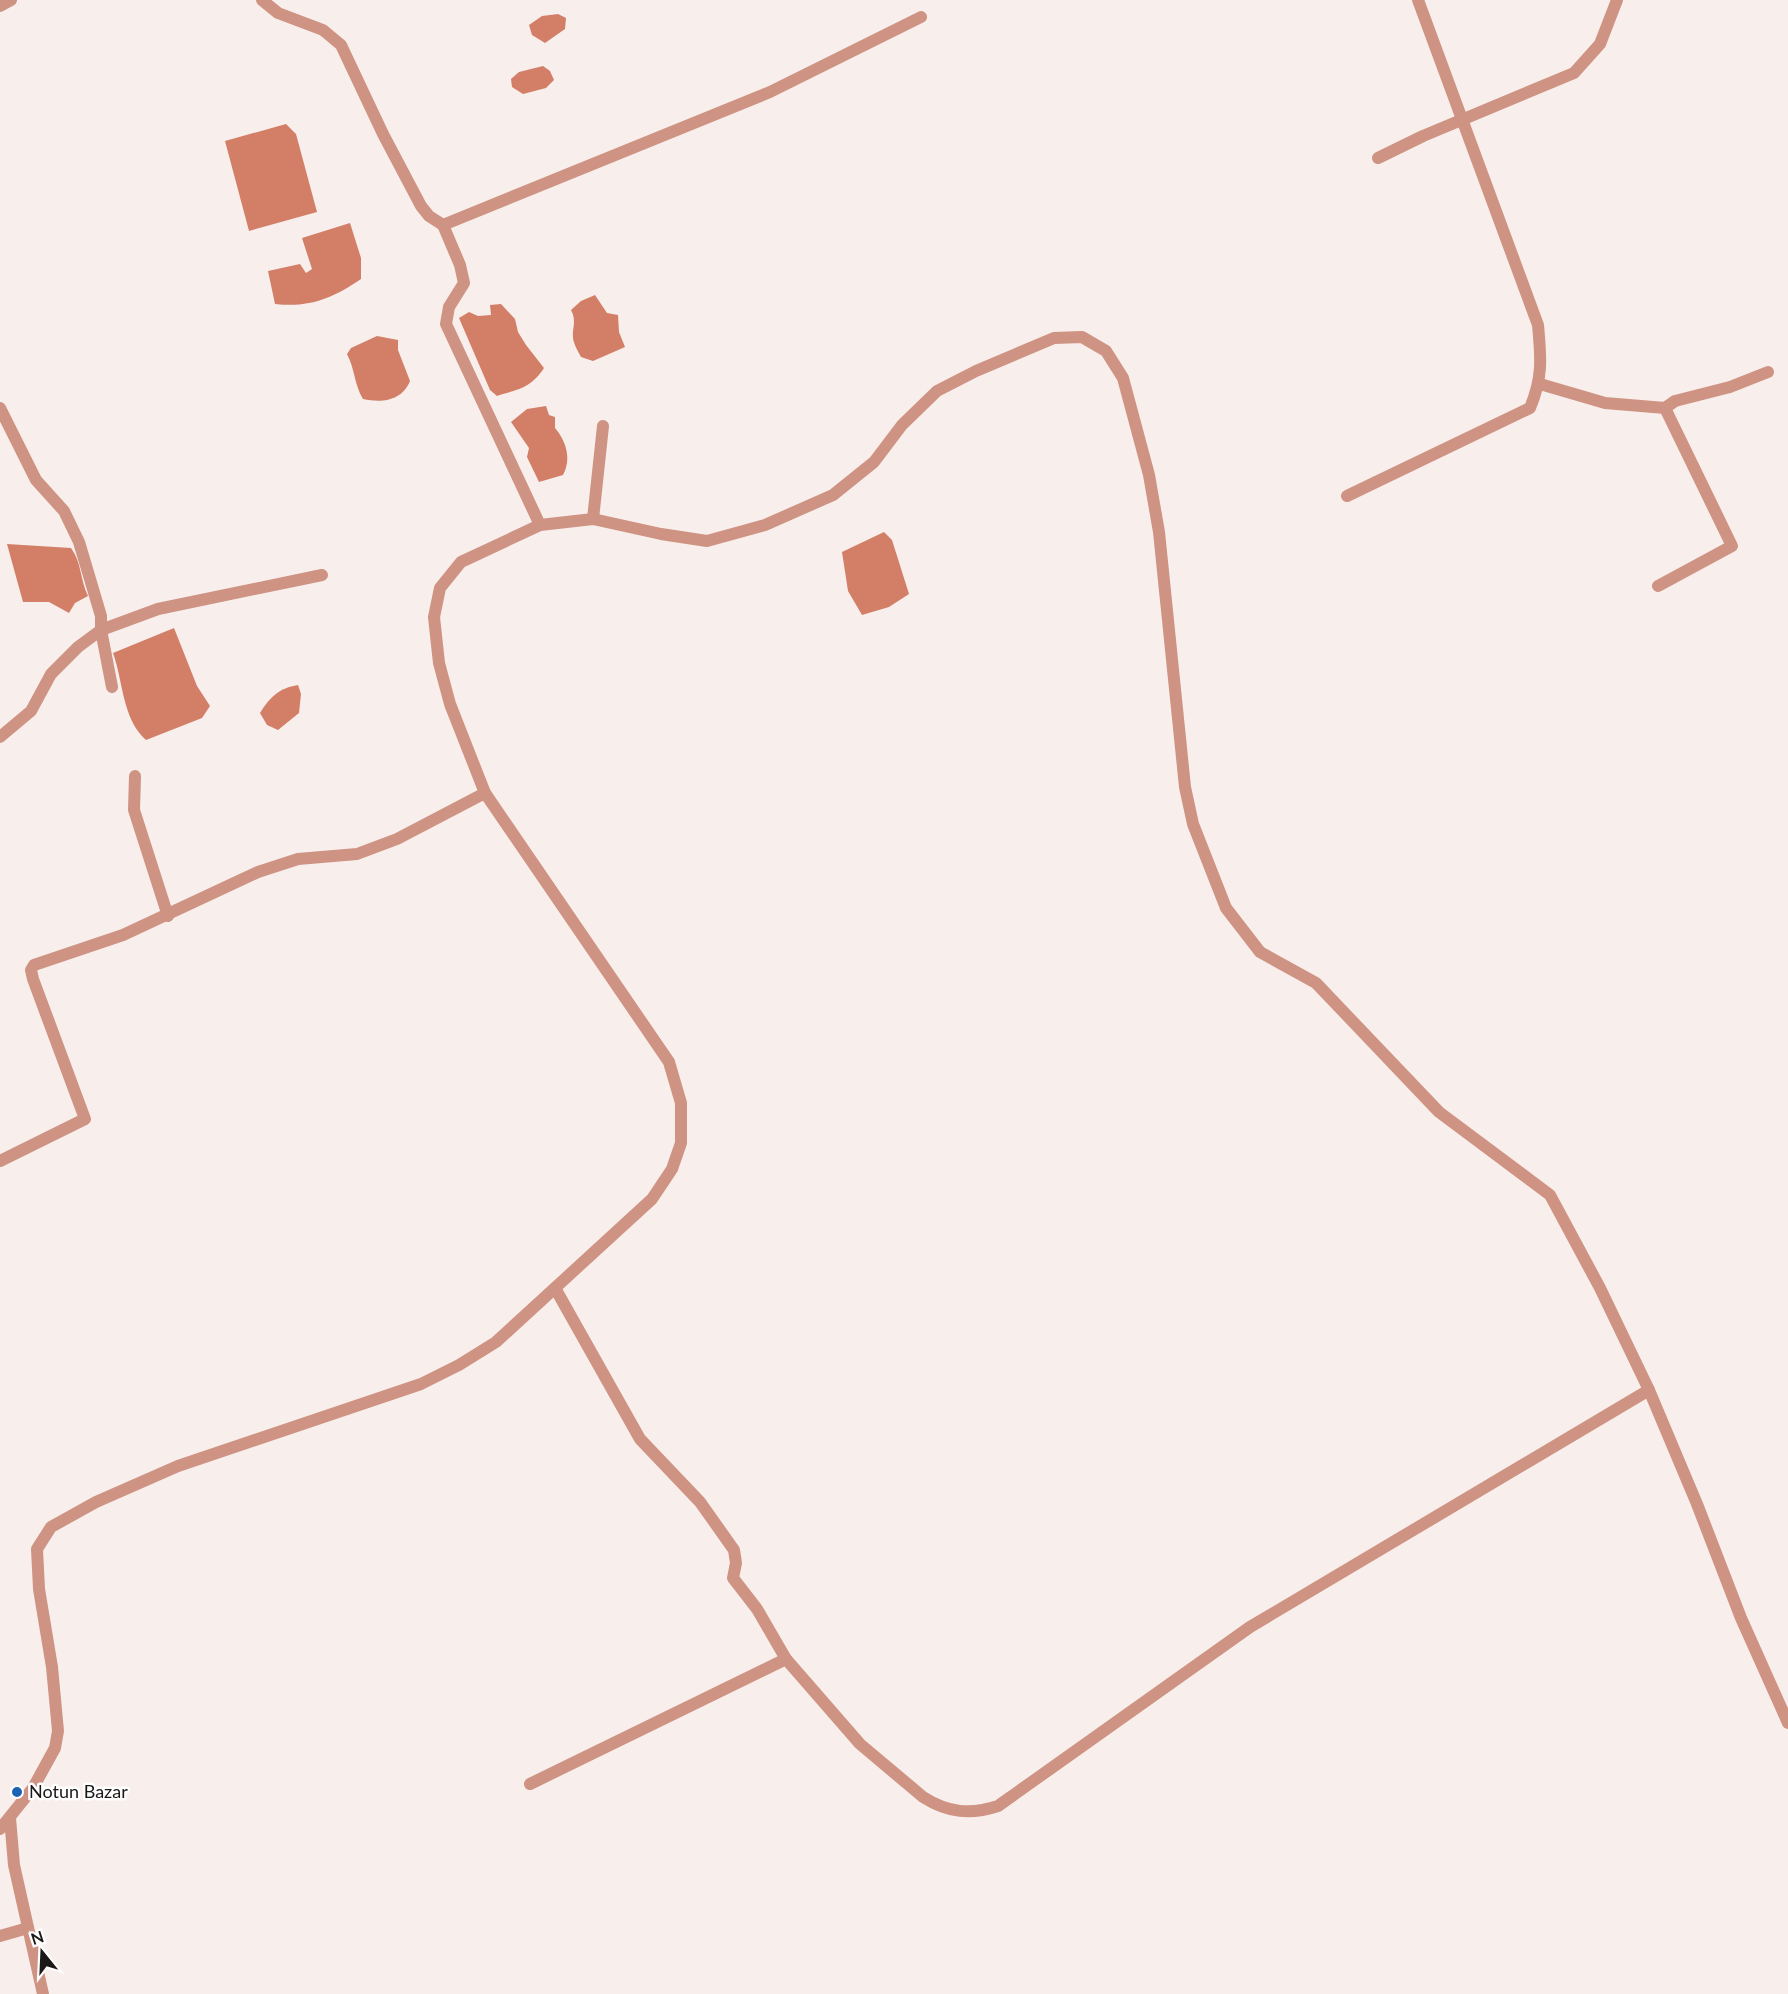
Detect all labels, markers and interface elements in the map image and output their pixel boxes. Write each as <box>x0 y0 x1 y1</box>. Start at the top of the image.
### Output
place label: Notun Bazar <box>29 1780 128 1802</box>
marker: Notun Bazar <box>10 1785 24 1799</box>
north arrow <box>12 1922 72 1982</box>
text: N <box>28 1926 46 1948</box>

